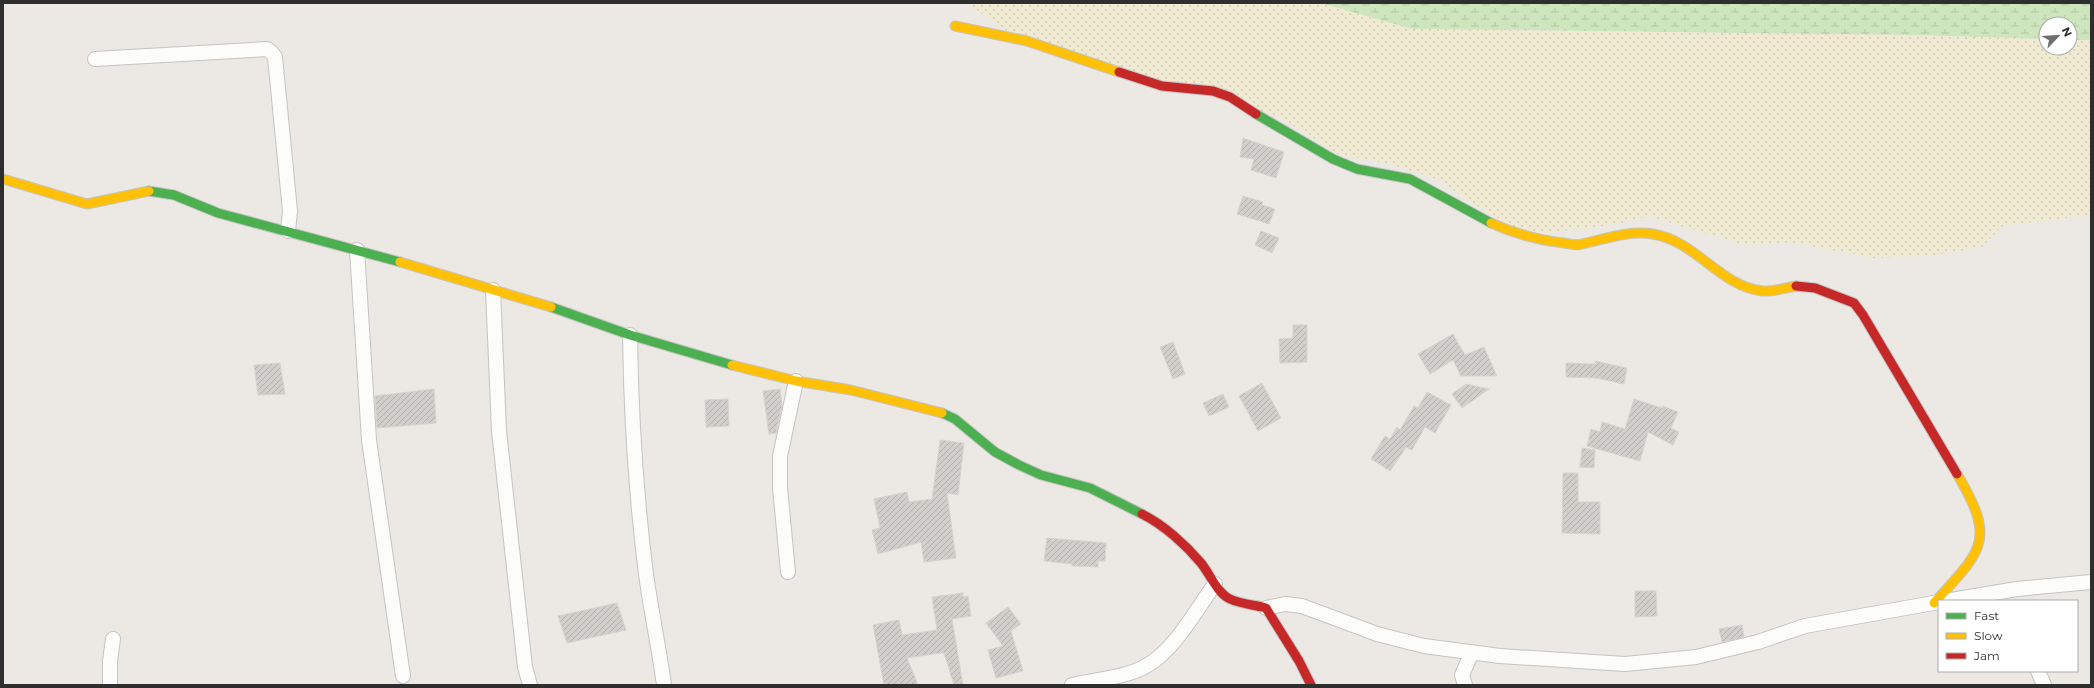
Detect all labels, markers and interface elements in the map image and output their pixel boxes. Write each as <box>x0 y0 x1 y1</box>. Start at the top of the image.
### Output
north arrow <box>2038 16 2078 56</box>
text: N <box>2059 25 2075 39</box>
legend <box>1938 600 2078 672</box>
text: Fast <box>1974 608 1999 623</box>
text: Slow <box>1974 628 2003 643</box>
text: Jam <box>1973 648 2000 663</box>

